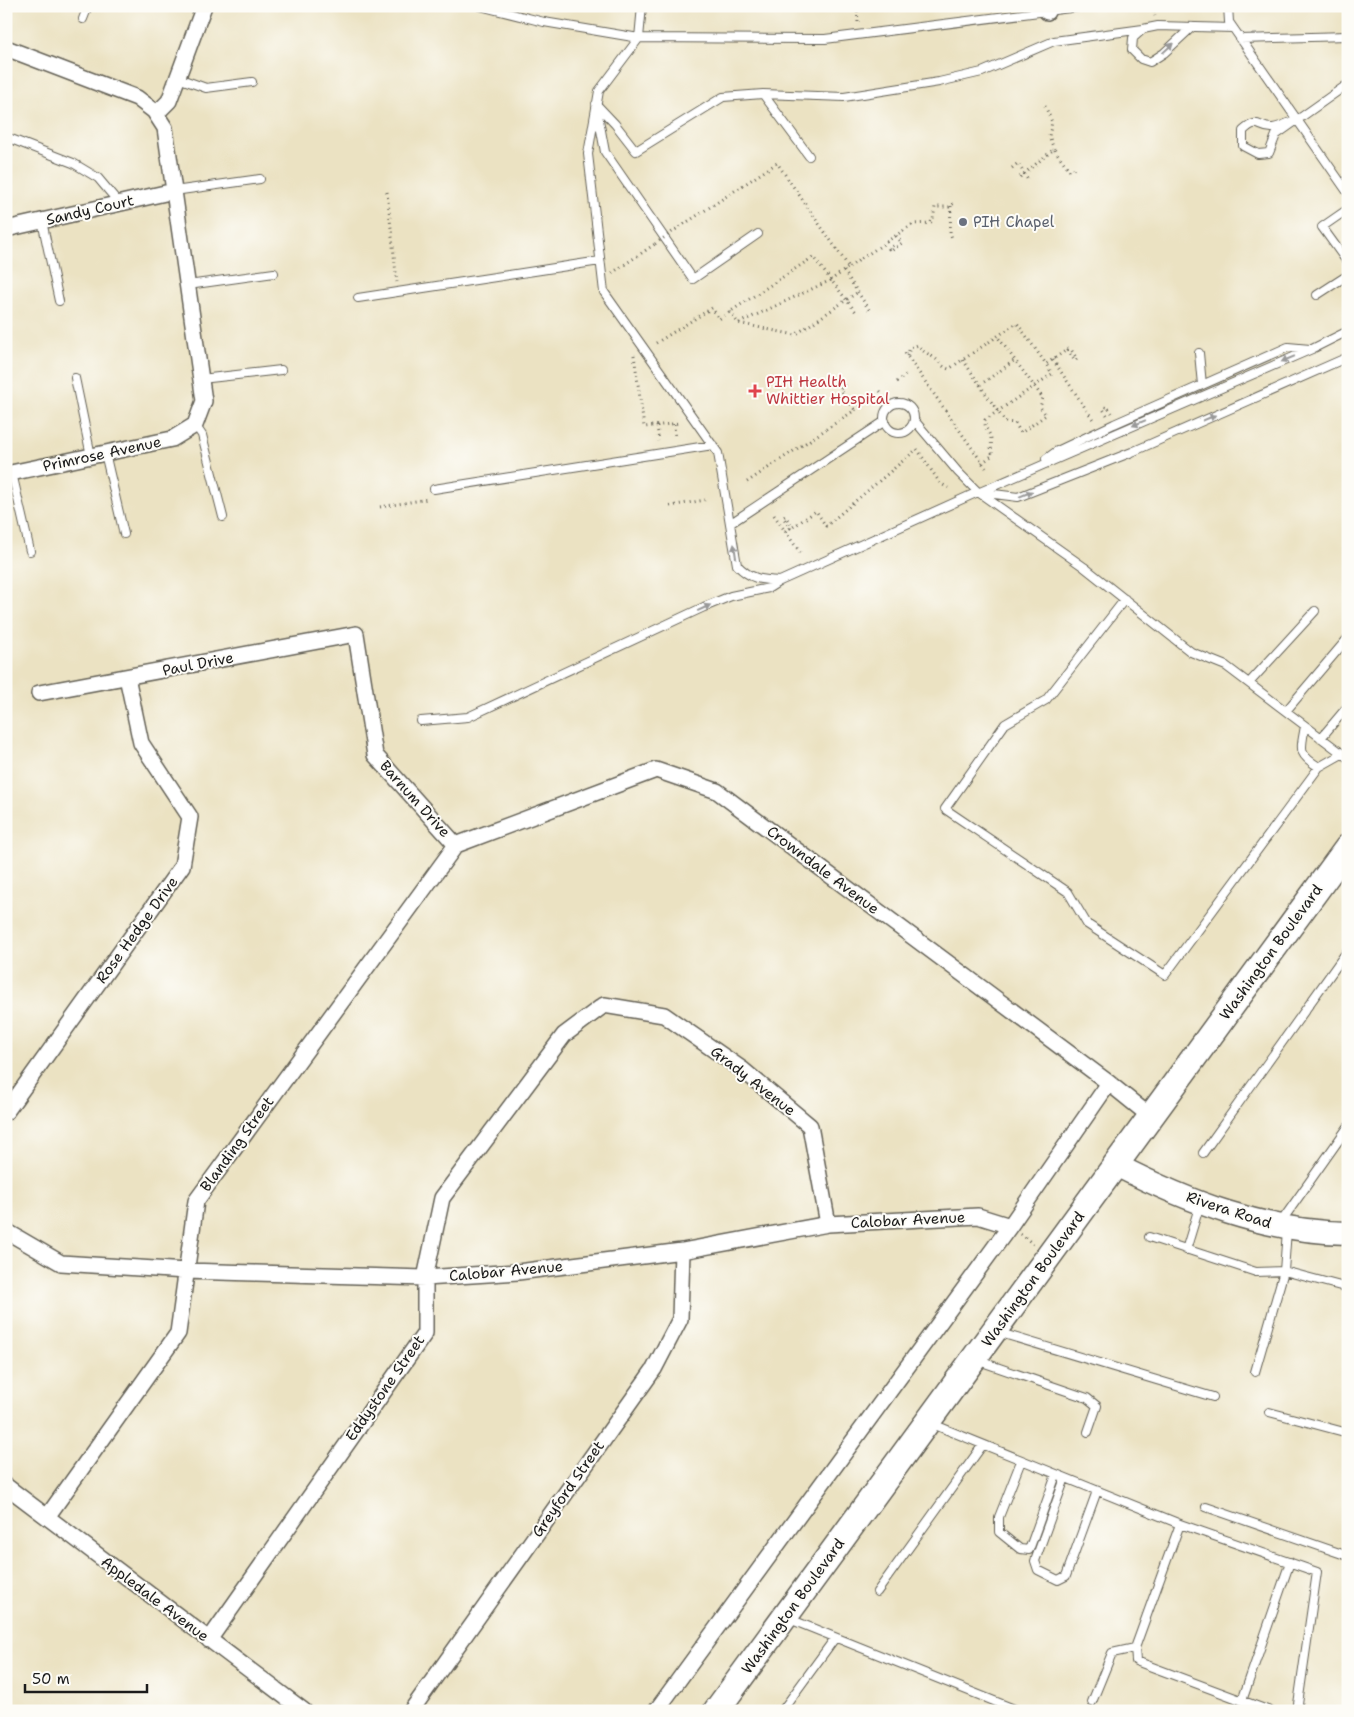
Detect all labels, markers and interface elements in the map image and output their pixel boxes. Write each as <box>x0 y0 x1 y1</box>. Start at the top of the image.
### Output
one-way arrow <box>1161 42 1173 54</box>
street label: Sandy Court <box>44 190 136 230</box>
place label: PIH Chapel <box>973 212 1055 232</box>
marker: PIH Chapel <box>957 216 969 228</box>
one-way arrow <box>1280 355 1295 363</box>
place label: PIH Health Whittier Hospital <box>766 372 890 409</box>
marker: PIH Health Whittier Hospital <box>748 384 762 398</box>
one-way arrow <box>1202 414 1216 422</box>
one-way arrow <box>1132 420 1146 428</box>
street label: Primrose Avenue <box>41 432 163 476</box>
one-way arrow <box>1019 490 1034 498</box>
one-way arrow <box>730 543 738 559</box>
one-way arrow <box>697 603 711 611</box>
street label: Paul Drive <box>161 647 235 681</box>
street label: Barnum Drive <box>375 756 455 842</box>
street label: Crowndale Avenue <box>763 821 883 919</box>
street label: Rose Hedge Drive <box>91 872 183 988</box>
street label: Washington Boulevard <box>1215 880 1327 1024</box>
street label: Grady Avenue <box>706 1042 800 1120</box>
street label: Blanding Street <box>196 1092 278 1196</box>
street label: Rivera Road <box>1184 1187 1275 1233</box>
street label: Calobar Avenue <box>850 1207 966 1233</box>
street label: Washington Boulevard <box>977 1207 1089 1351</box>
street label: Calobar Avenue <box>448 1256 564 1286</box>
street label: Eddystone Street <box>341 1331 429 1445</box>
street label: Greyford Street <box>527 1437 609 1541</box>
street label: Washington Boulevard <box>737 1534 849 1678</box>
street label: Appledale Avenue <box>97 1552 213 1646</box>
scale bar <box>25 1662 148 1694</box>
text: 50 m <box>32 1669 70 1689</box>

